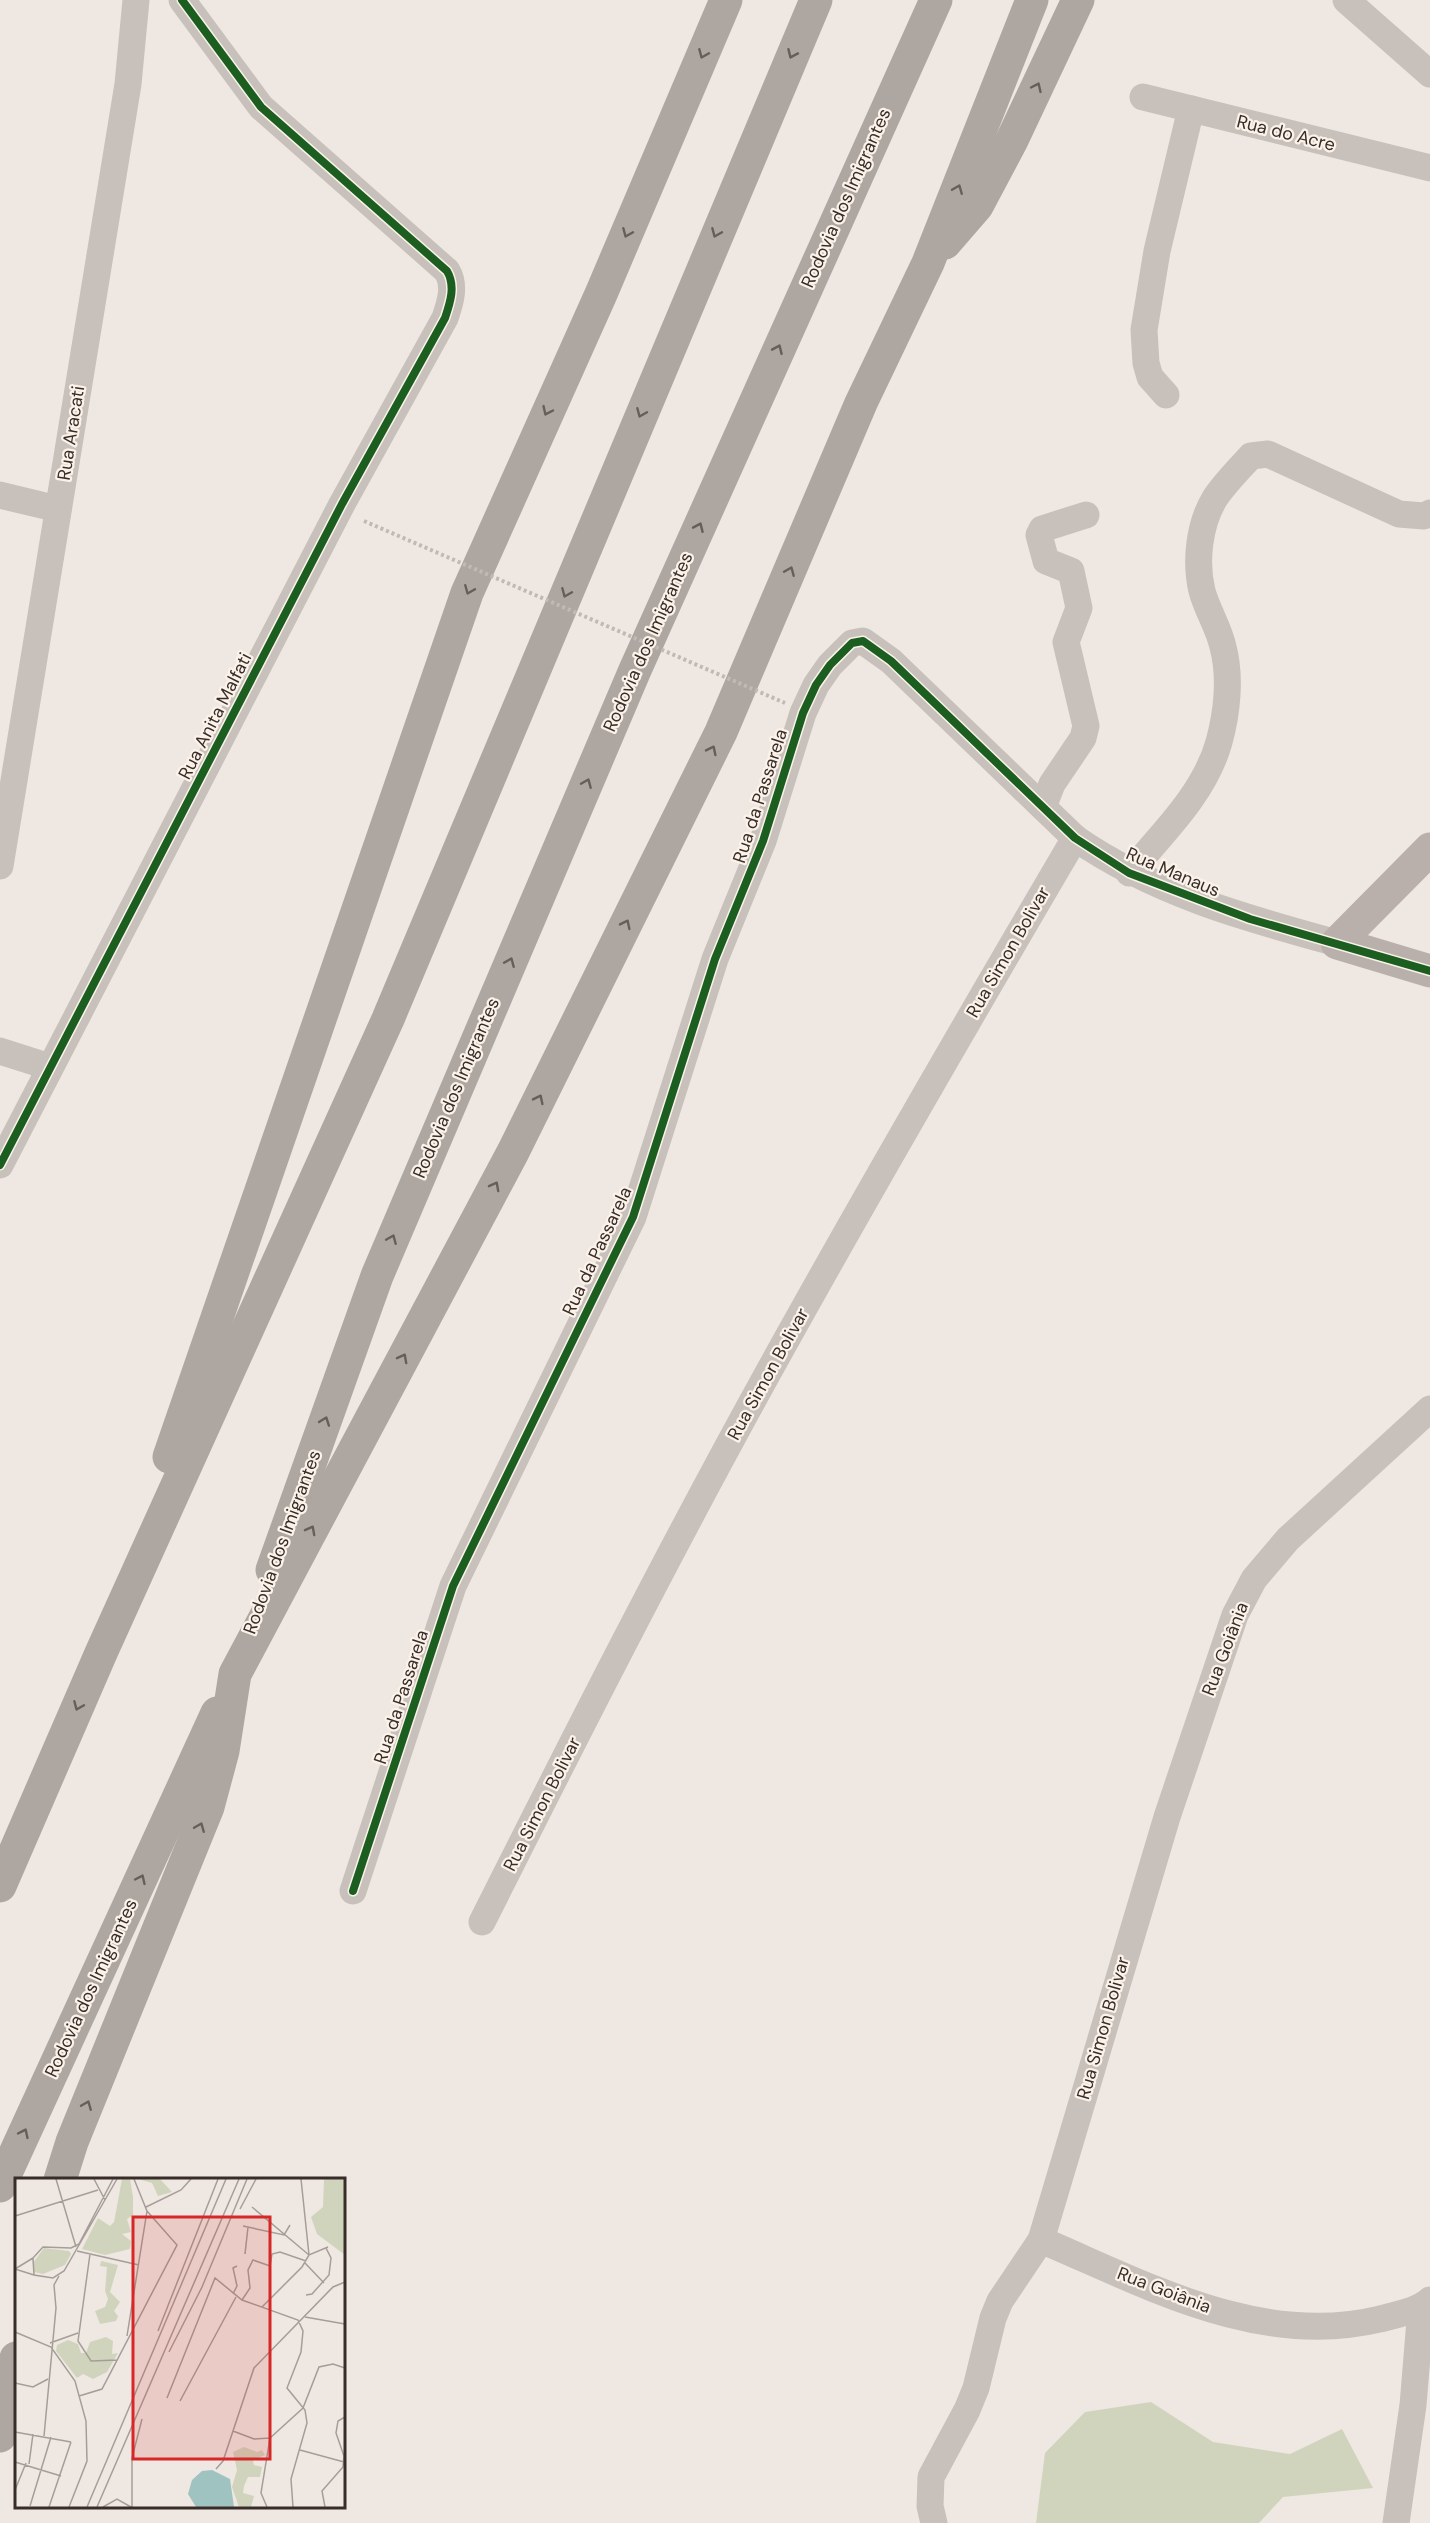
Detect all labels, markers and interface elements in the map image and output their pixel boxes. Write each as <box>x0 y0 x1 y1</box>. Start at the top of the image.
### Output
one-way arrow <box>698 47 710 58</box>
one-way arrow <box>787 47 799 58</box>
one-way arrow <box>1029 83 1041 94</box>
street label: Rodovia dos Imigrantes <box>796 105 896 291</box>
street label: Rua do Acre <box>1234 109 1338 157</box>
one-way arrow <box>951 184 963 195</box>
one-way arrow <box>622 227 634 238</box>
one-way arrow <box>711 227 723 238</box>
one-way arrow <box>771 344 783 355</box>
street label: Rua Aracati <box>52 384 90 482</box>
one-way arrow <box>543 405 555 416</box>
one-way arrow <box>636 407 648 418</box>
one-way arrow <box>691 522 703 533</box>
street label: Rodovia dos Imigrantes <box>598 549 698 735</box>
one-way arrow <box>783 566 795 577</box>
one-way arrow <box>464 583 476 594</box>
one-way arrow <box>561 587 573 598</box>
street label: Rua Anita Malfati <box>173 648 257 784</box>
street label: Rua da Passarela <box>727 726 793 866</box>
one-way arrow <box>705 745 716 756</box>
one-way arrow <box>580 778 592 789</box>
street label: Rua Manaus <box>1122 841 1224 903</box>
street label: Rua Simon Bolivar <box>961 882 1055 1022</box>
one-way arrow <box>618 920 630 931</box>
one-way arrow <box>503 957 515 968</box>
street label: Rodovia dos Imigrantes <box>407 994 505 1182</box>
one-way arrow <box>532 1095 544 1106</box>
one-way arrow <box>488 1182 499 1192</box>
street label: Rua da Passarela <box>557 1183 637 1319</box>
one-way arrow <box>385 1234 397 1245</box>
street label: Rua Simon Bolivar <box>722 1303 814 1444</box>
one-way arrow <box>396 1354 407 1364</box>
one-way arrow <box>317 1417 330 1427</box>
street label: Rodovia dos Imigrantes <box>238 1447 326 1637</box>
one-way arrow <box>304 1525 316 1536</box>
street label: Rua Goiânia <box>1196 1599 1254 1699</box>
street label: Rua da Passarela <box>368 1627 434 1767</box>
one-way arrow <box>73 1700 85 1711</box>
street label: Rua Simon Bolivar <box>498 1733 586 1875</box>
one-way arrow <box>193 1822 205 1833</box>
one-way arrow <box>133 1874 145 1885</box>
street label: Rodovia dos Imigrantes <box>39 1895 143 2081</box>
street label: Rua Simon Bolivar <box>1071 1953 1135 2102</box>
one-way arrow <box>80 2100 92 2111</box>
one-way arrow <box>17 2128 29 2139</box>
inset map <box>15 2178 345 2508</box>
street label: Rua Goiânia <box>1114 2261 1214 2319</box>

